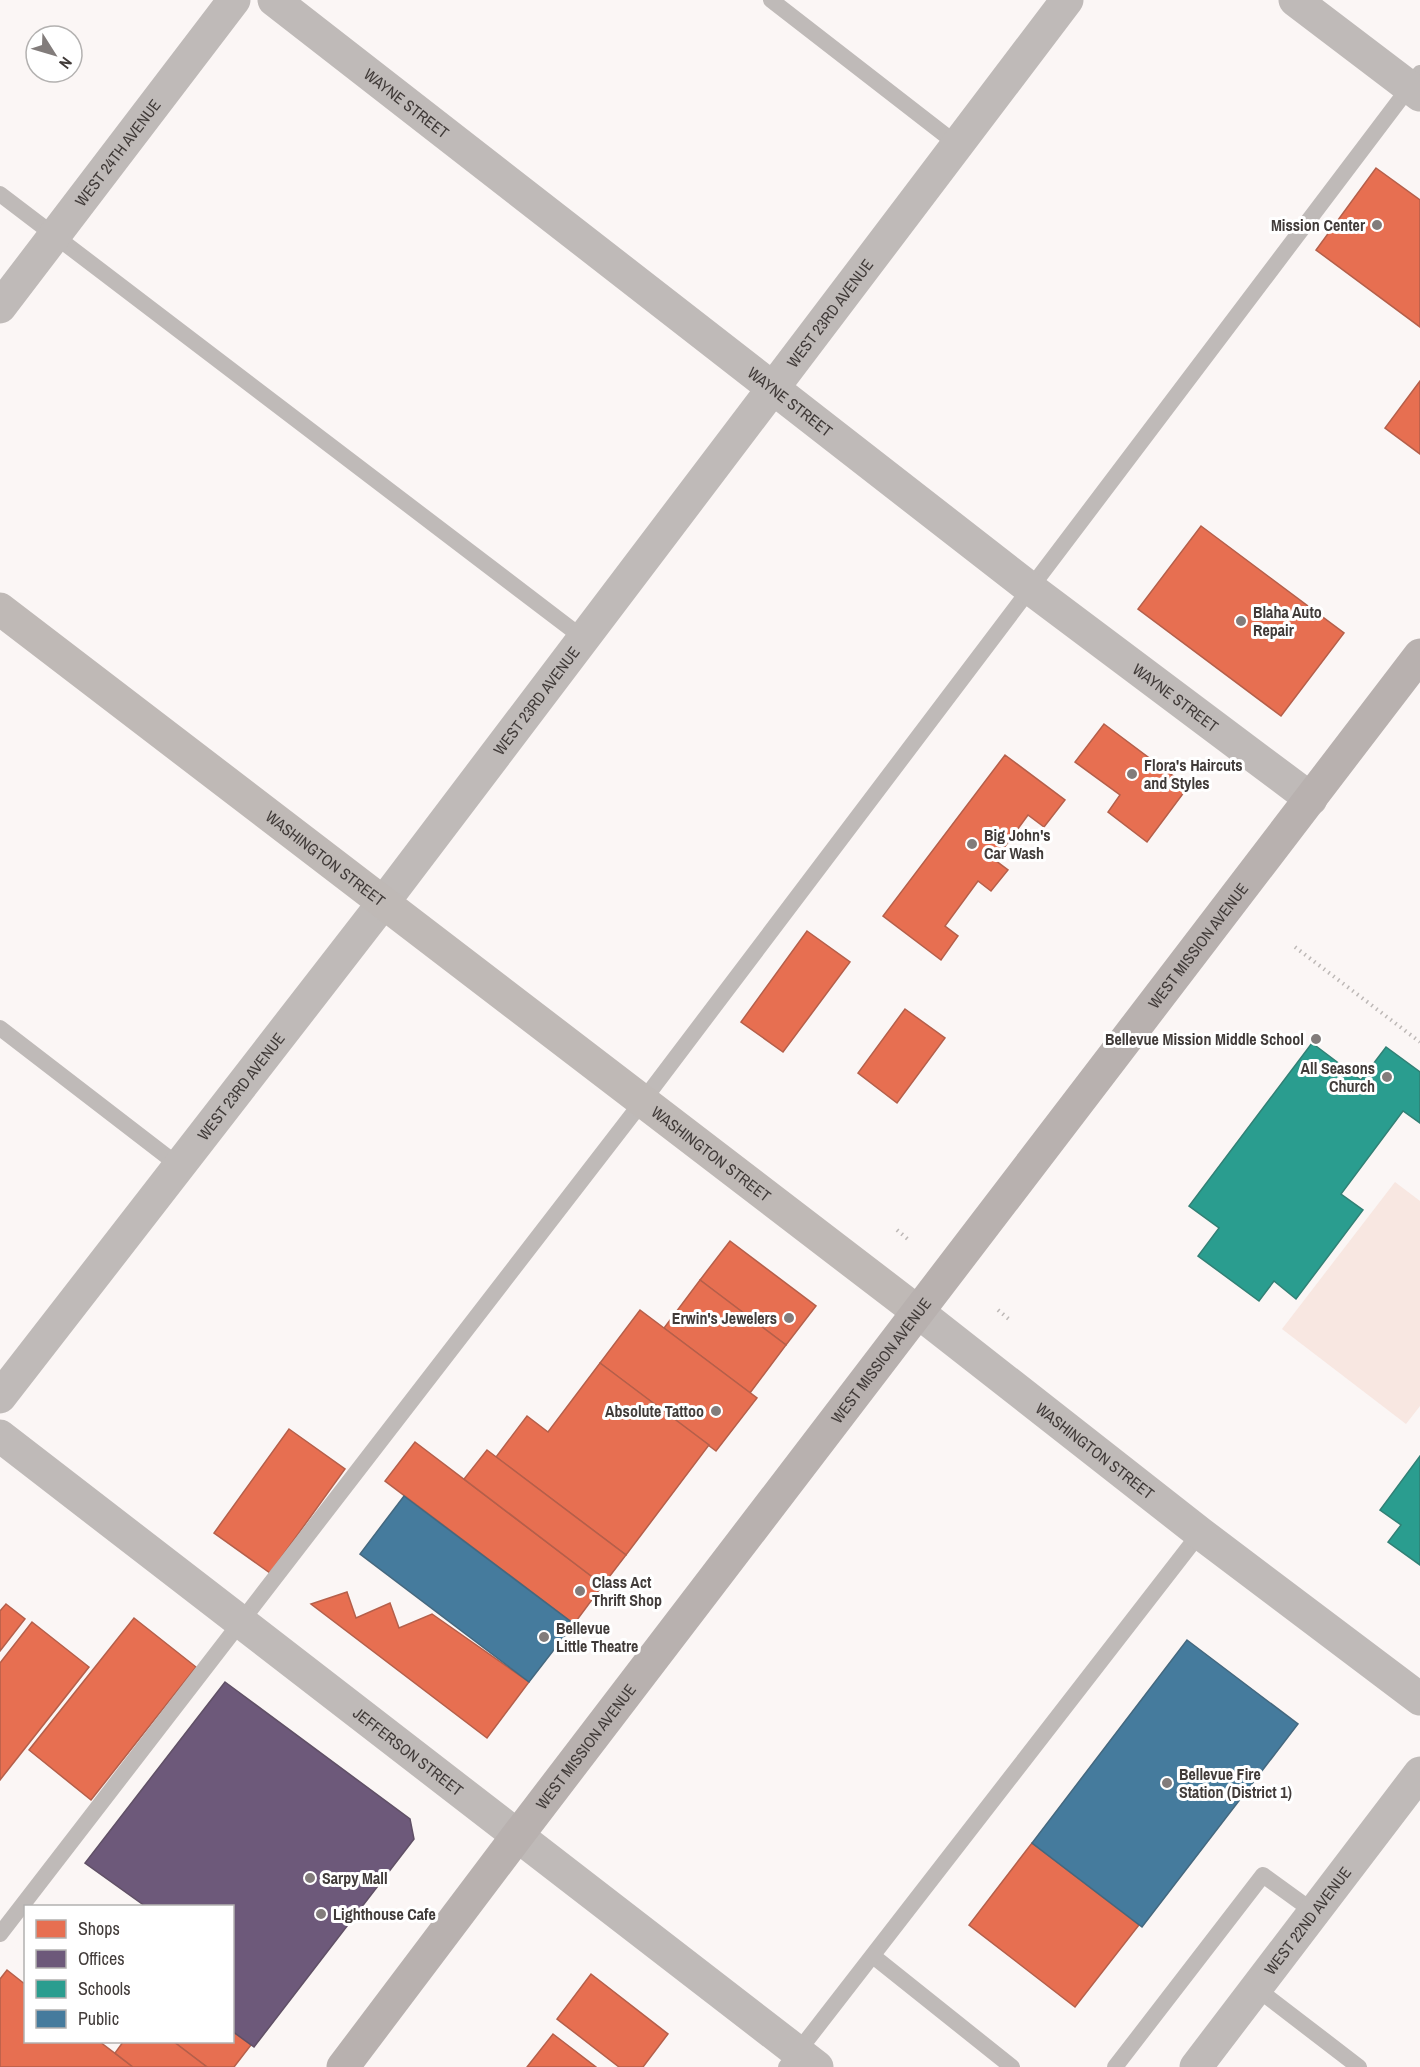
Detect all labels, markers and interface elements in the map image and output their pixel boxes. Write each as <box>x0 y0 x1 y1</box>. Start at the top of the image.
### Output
north arrow <box>24 24 84 84</box>
text: N <box>54 53 78 73</box>
street label: WAYNE STREET <box>359 63 454 143</box>
street label: WEST 24TH AVENUE <box>70 95 166 211</box>
place label: Mission Center <box>1271 214 1366 236</box>
marker: Mission Center <box>1370 218 1384 232</box>
street label: WEST 23RD AVENUE <box>781 254 878 372</box>
street label: WAYNE STREET <box>743 362 837 442</box>
place label: Blaha Auto Repair <box>1253 601 1322 641</box>
marker: Blaha Auto Repair <box>1234 614 1248 628</box>
street label: WEST 23RD AVENUE <box>488 642 585 759</box>
street label: WAYNE STREET <box>1128 658 1223 737</box>
place label: Flora's Haircuts and Styles <box>1144 754 1243 794</box>
marker: Flora's Haircuts and Styles <box>1125 767 1139 781</box>
street label: WASHINGTON STREET <box>261 805 390 911</box>
place label: Big John's Car Wash <box>984 824 1051 864</box>
marker: Big John's Car Wash <box>965 837 979 851</box>
street label: WEST MISSION AVENUE <box>1143 878 1253 1013</box>
street label: WEST 23RD AVENUE <box>192 1028 290 1145</box>
place label: Bellevue Mission Middle School <box>1105 1028 1304 1050</box>
marker: Bellevue Mission Middle School <box>1309 1032 1323 1046</box>
place label: All Seasons Church <box>1301 1057 1375 1097</box>
marker: All Seasons Church <box>1380 1070 1394 1084</box>
street label: WASHINGTON STREET <box>647 1101 776 1207</box>
street label: WEST MISSION AVENUE <box>826 1293 936 1428</box>
place label: Erwin's Jewelers <box>672 1307 777 1329</box>
marker: Erwin's Jewelers <box>782 1311 796 1325</box>
street label: WASHINGTON STREET <box>1031 1397 1159 1504</box>
place label: Absolute Tattoo <box>605 1400 704 1422</box>
marker: Absolute Tattoo <box>709 1404 723 1418</box>
place label: Class Act Thrift Shop <box>592 1571 662 1611</box>
marker: Class Act Thrift Shop <box>573 1584 587 1598</box>
place label: Bellevue Little Theatre <box>556 1617 638 1657</box>
marker: Bellevue Little Theatre <box>537 1630 551 1644</box>
street label: WEST MISSION AVENUE <box>530 1679 641 1814</box>
street label: JEFFERSON STREET <box>349 1702 468 1801</box>
place label: Bellevue Fire Station (District 1) <box>1179 1763 1292 1803</box>
marker: Bellevue Fire Station (District 1) <box>1160 1776 1174 1790</box>
street label: WEST 22ND AVENUE <box>1259 1862 1356 1979</box>
place label: Sarpy Mall <box>322 1867 388 1889</box>
marker: Sarpy Mall <box>303 1871 317 1885</box>
place label: Lighthouse Cafe <box>333 1903 436 1925</box>
legend <box>24 1905 234 2043</box>
marker: Lighthouse Cafe <box>314 1907 328 1921</box>
text: Shops <box>78 1916 120 1941</box>
text: Offices <box>78 1946 125 1971</box>
text: Schools <box>78 1976 131 2001</box>
text: Public <box>78 2006 119 2031</box>

